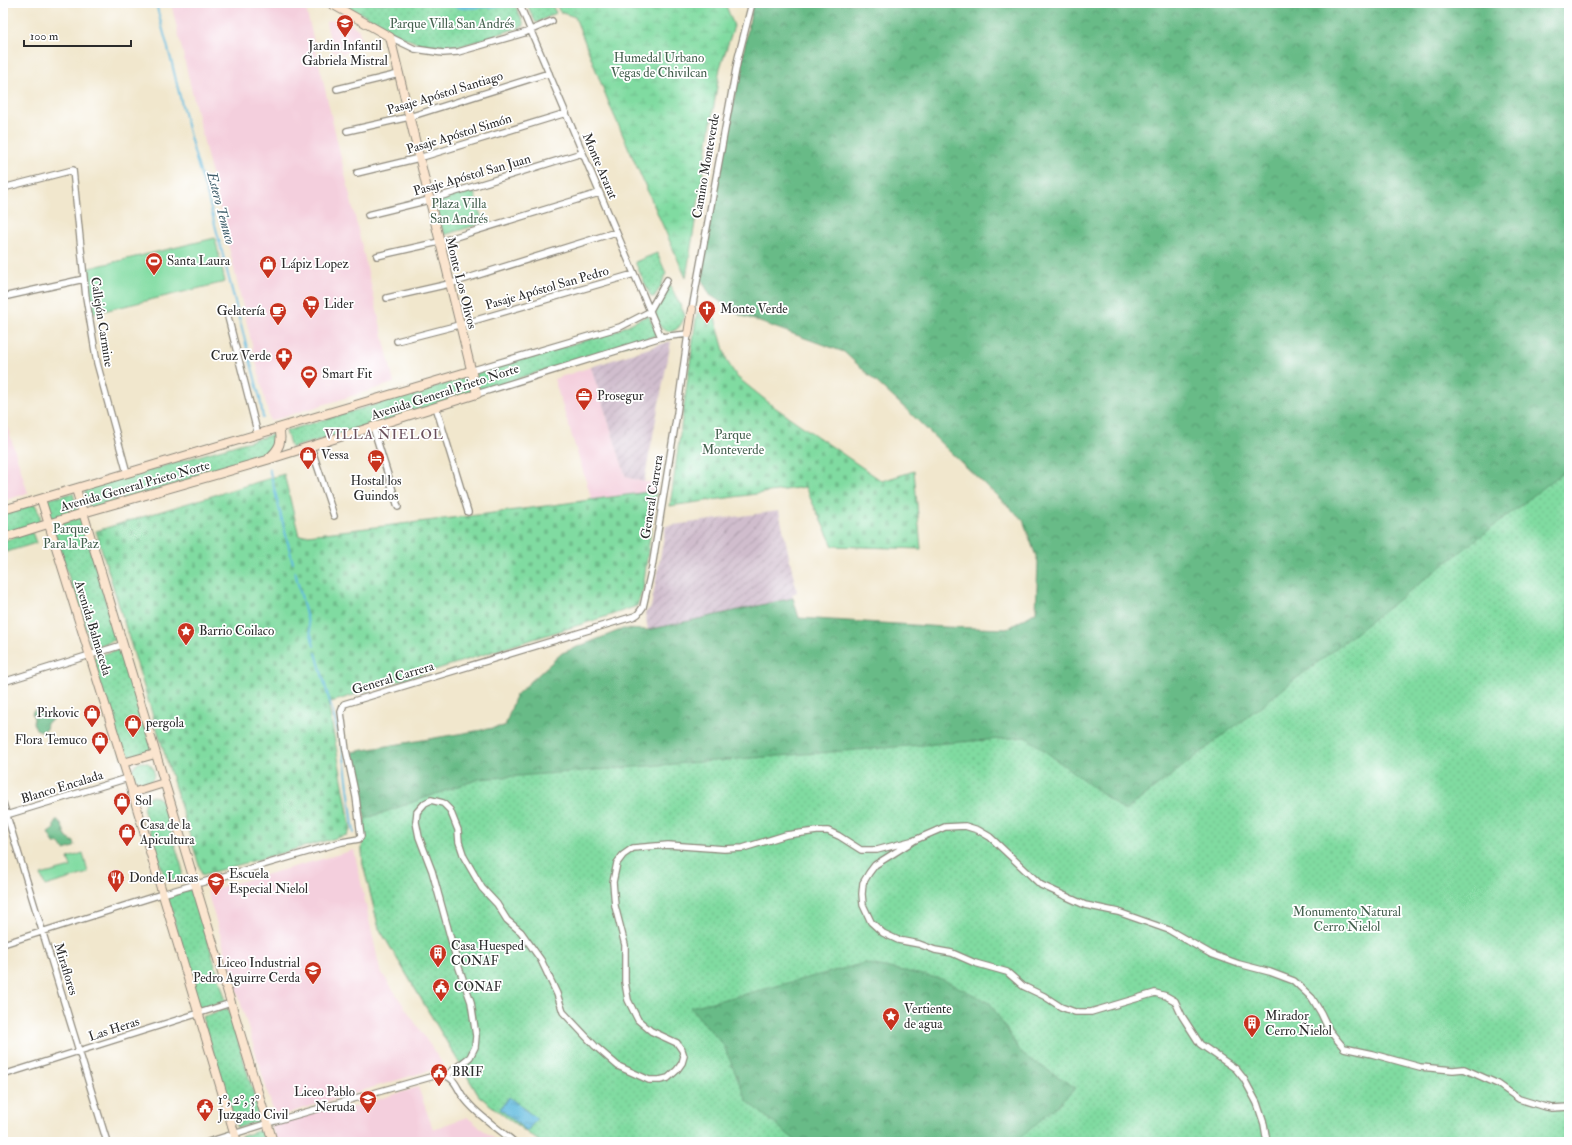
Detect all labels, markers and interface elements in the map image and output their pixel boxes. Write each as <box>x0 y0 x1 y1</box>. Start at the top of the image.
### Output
school or university icon: Jardin Infantil Gabriela Mistral <box>335 13 355 38</box>
park label: Parque Villa San Andrés <box>390 16 515 32</box>
scale bar <box>24 22 131 48</box>
text: 100 m <box>30 29 59 44</box>
place label: Jardin Infantil Gabriela Mistral <box>302 38 389 69</box>
park label: Humedal Urbano Vegas de Chivilcan <box>611 50 708 81</box>
street label: Pasaje Apóstol Santiago <box>385 68 505 119</box>
street label: Pasaje Apóstol Simón <box>404 110 514 159</box>
street label: Camino Monteverde <box>689 112 723 220</box>
street label: Monte Ararat <box>579 130 621 202</box>
street label: Pasaje Apóstol San Juan <box>411 150 533 200</box>
water label: Estero Temuco <box>203 169 239 246</box>
park label: Plaza Villa San Andrés <box>430 196 489 227</box>
street label: Monte Los Olivos <box>442 235 480 331</box>
sports icon: Santa Laura <box>144 251 164 276</box>
place label: Santa Laura <box>167 253 231 269</box>
shop icon: Lápiz Lopez <box>258 254 278 279</box>
place label: Lápiz Lopez <box>281 256 350 273</box>
street label: Pasaje Apóstol San Pedro <box>483 263 611 314</box>
street label: Callejón Carmine <box>87 276 117 369</box>
supermarket icon: Lider <box>301 294 321 319</box>
place label: Lider <box>324 296 354 312</box>
church icon: Monte Verde <box>697 299 717 324</box>
cafe icon: Gelatería <box>268 301 288 326</box>
place label: Monte Verde <box>720 301 788 317</box>
place label: Gelatería <box>217 303 266 319</box>
pharmacy icon: Cruz Verde <box>274 346 294 371</box>
place label: Cruz Verde <box>211 348 272 364</box>
street label: Avenida General Prieto Norte <box>368 360 522 424</box>
sports icon: Smart Fit <box>299 364 319 389</box>
place label: Smart Fit <box>322 366 372 382</box>
office icon: Prosegur <box>574 386 594 411</box>
place label: Prosegur <box>597 388 644 404</box>
district label: VILLA ÑIELOL <box>324 426 444 443</box>
park label: Parque Monteverde <box>702 427 765 458</box>
shop icon: Vessa <box>298 445 318 470</box>
place label: Vessa <box>321 447 349 463</box>
hotel icon: Hostal los Guindos <box>366 448 386 473</box>
street label: General Carrera <box>637 453 667 540</box>
street label: Avenida General Prieto Norte <box>58 457 212 515</box>
place label: Hostal los Guindos <box>351 473 402 504</box>
park label: Parque Para la Paz <box>43 521 100 552</box>
street label: Avenida Balmaceda <box>71 578 115 678</box>
place icon: Barrio Coilaco <box>176 621 196 646</box>
place label: Barrio Coilaco <box>199 623 274 639</box>
street label: General Carrera <box>350 658 437 698</box>
shop icon: Pirkovic <box>82 703 102 728</box>
place label: Pirkovic <box>37 705 79 721</box>
shop icon: pergola <box>123 713 143 738</box>
place label: pergola <box>145 715 185 732</box>
shop icon: Flora Temuco <box>90 730 110 755</box>
place label: Flora Temuco <box>15 732 87 748</box>
street label: Blanco Encalada <box>19 767 106 807</box>
shop icon: Sol <box>112 791 132 816</box>
place label: Sol <box>135 793 152 809</box>
place label: Casa de la Apicultura <box>139 817 195 849</box>
shop icon: Casa de la Apicultura <box>117 822 137 847</box>
place label: Escuela Especial Nielol <box>229 866 309 898</box>
restaurant icon: Donde Lucas <box>106 868 126 893</box>
place label: Donde Lucas <box>129 870 199 886</box>
school or university icon: Escuela Especial Nielol <box>206 871 226 896</box>
park label: Monumento Natural Cerro Ñielol <box>1293 904 1402 935</box>
place label: Casa Huesped CONAF <box>451 938 524 969</box>
street label: Miraflores <box>50 941 82 998</box>
building icon: Casa Huesped CONAF <box>428 943 448 968</box>
place label: Liceo Industrial Pedro Aguirre Cerda <box>193 955 301 986</box>
school or university icon: Liceo Industrial Pedro Aguirre Cerda <box>303 960 323 985</box>
public building icon: CONAF <box>431 977 451 1002</box>
place label: CONAF <box>454 979 502 995</box>
place label: Vertiente de agua <box>904 1001 952 1032</box>
place icon: Vertiente de agua <box>881 1006 901 1031</box>
place label: Mirador Cerro Ñielol <box>1265 1008 1333 1039</box>
street label: Las Heras <box>87 1013 142 1045</box>
building icon: Mirador Cerro Ñielol <box>1242 1013 1262 1038</box>
public building icon: BRIF <box>429 1062 449 1087</box>
place label: BRIF <box>452 1064 483 1080</box>
place label: Liceo Pablo Neruda <box>294 1084 356 1115</box>
school or university icon: Liceo Pablo Neruda <box>358 1089 378 1114</box>
place label: 1°, 2°, 3° Juzgado Civil <box>217 1092 289 1123</box>
public building icon: 1°, 2°, 3° Juzgado Civil <box>195 1097 215 1122</box>

